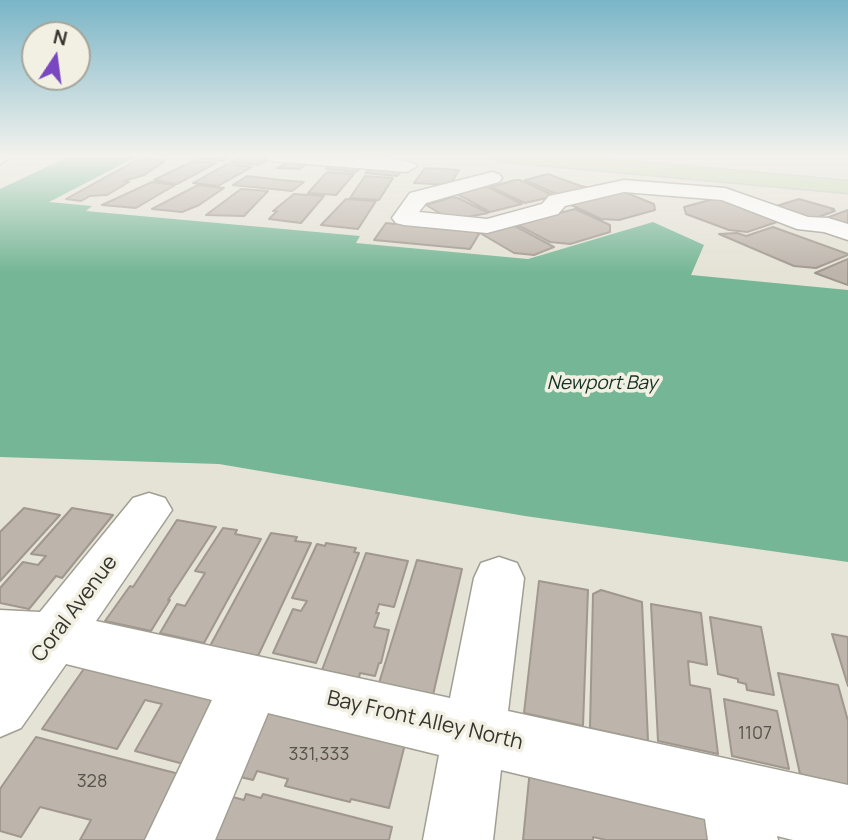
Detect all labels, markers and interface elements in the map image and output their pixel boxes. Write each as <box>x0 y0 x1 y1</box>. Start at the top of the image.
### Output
north arrow <box>21 21 91 91</box>
text: N <box>51 23 70 52</box>
water label: Newport Bay <box>547 373 657 395</box>
street label: Coral Avenue <box>27 551 123 667</box>
street label: Bay Front Alley North <box>325 686 525 756</box>
house number: 1107 <box>738 723 772 745</box>
house number: 331,333 <box>289 744 349 766</box>
house number: 328 <box>77 771 107 793</box>

